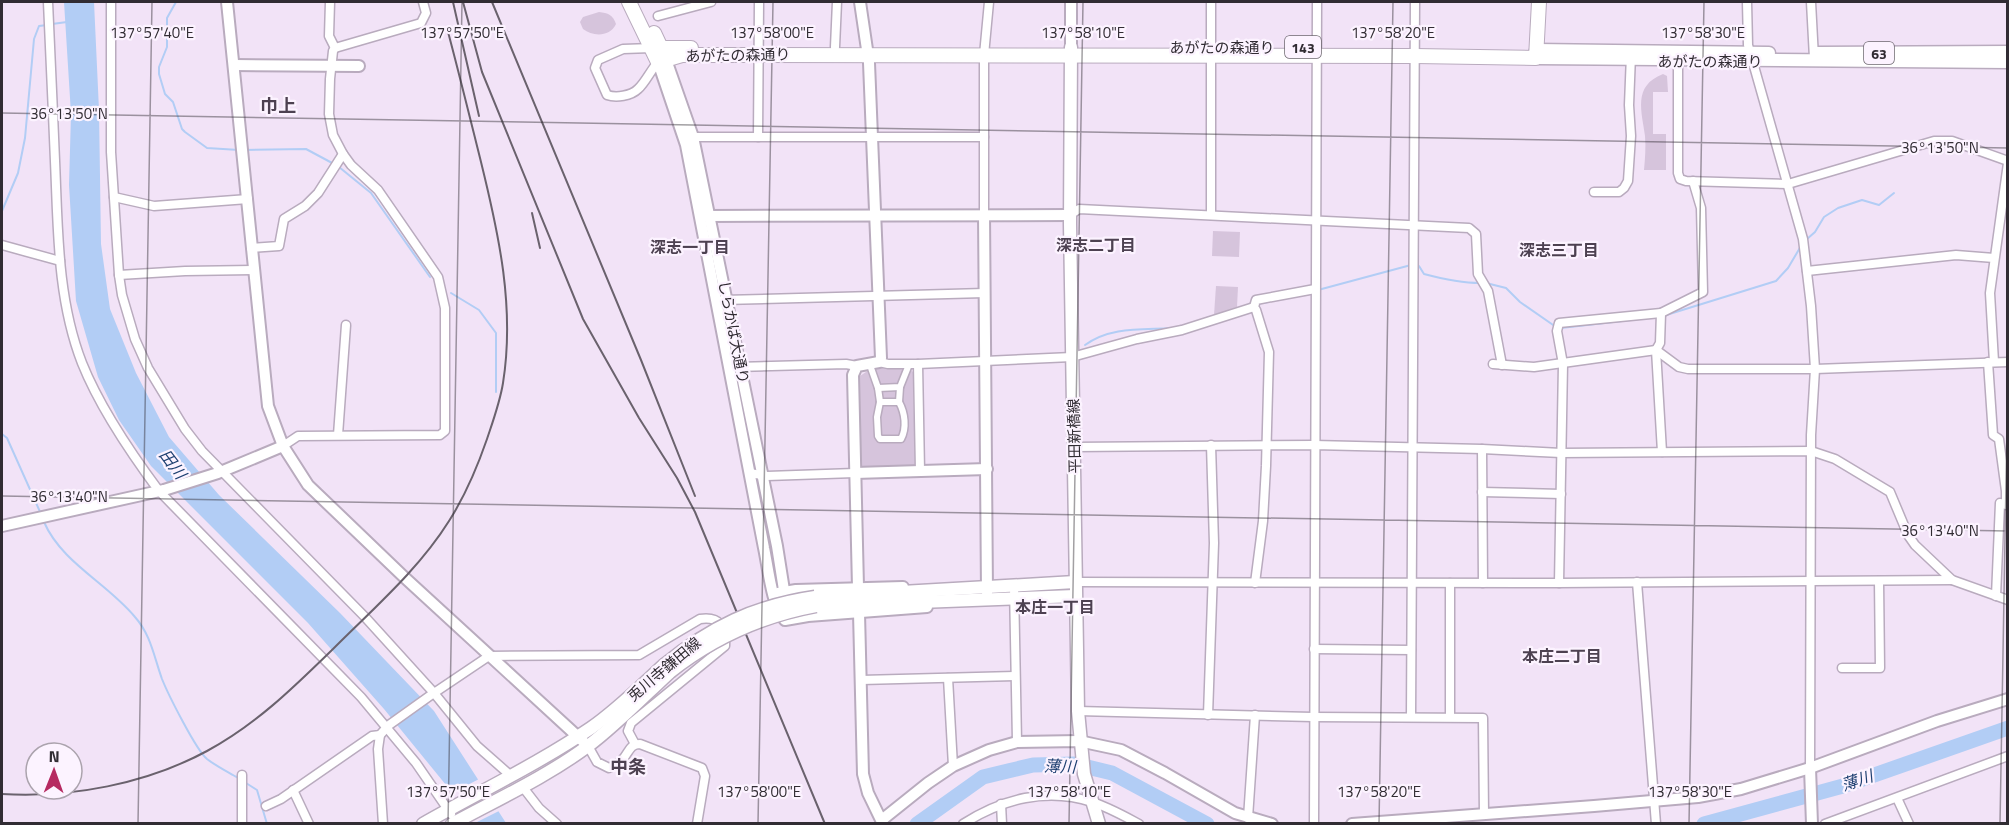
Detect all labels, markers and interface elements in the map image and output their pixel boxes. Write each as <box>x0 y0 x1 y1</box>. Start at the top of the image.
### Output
text: 137°57'40"E <box>110 21 194 44</box>
text: 137°57'50"E <box>420 21 504 44</box>
text: 137°58'00"E <box>730 21 814 44</box>
text: 137°58'10"E <box>1041 21 1125 44</box>
text: 137°58'20"E <box>1351 21 1435 44</box>
text: 137°58'30"E <box>1661 21 1745 44</box>
street label: あがたの森通り <box>1169 36 1275 59</box>
road number: 143 <box>1285 36 1321 58</box>
road number: 63 <box>1864 42 1894 64</box>
street label: あがたの森通り <box>685 43 791 67</box>
street label: あがたの森通り <box>1657 50 1763 73</box>
district label: 巾上 <box>260 92 296 119</box>
text: 36°13'50"N <box>30 102 108 125</box>
text: 36°13'50"N <box>1901 136 1979 159</box>
district label: 深志二丁目 <box>1056 233 1136 257</box>
district label: 深志一丁目 <box>650 235 730 259</box>
district label: 深志三丁目 <box>1519 238 1599 262</box>
street label: しらかば大通り <box>713 278 755 386</box>
street label: 平田新橋線 <box>1062 398 1086 474</box>
water label: 田川 <box>154 444 193 486</box>
text: 36°13'40"N <box>30 485 108 508</box>
text: 36°13'40"N <box>1901 519 1979 542</box>
district label: 本庄一丁目 <box>1015 595 1095 619</box>
street label: 兎川寺鎌田線 <box>622 631 706 707</box>
district label: 本庄二丁目 <box>1522 644 1602 668</box>
north arrow <box>24 741 84 801</box>
text: N <box>49 744 60 768</box>
district label: 中条 <box>610 753 646 780</box>
water label: 薄川 <box>1044 753 1078 779</box>
water label: 薄川 <box>1838 763 1878 797</box>
text: 137°57'50"E <box>406 780 490 803</box>
text: 137°58'00"E <box>717 780 801 803</box>
text: 137°58'10"E <box>1027 780 1111 803</box>
text: 137°58'20"E <box>1337 780 1421 803</box>
text: 137°58'30"E <box>1648 780 1732 803</box>

